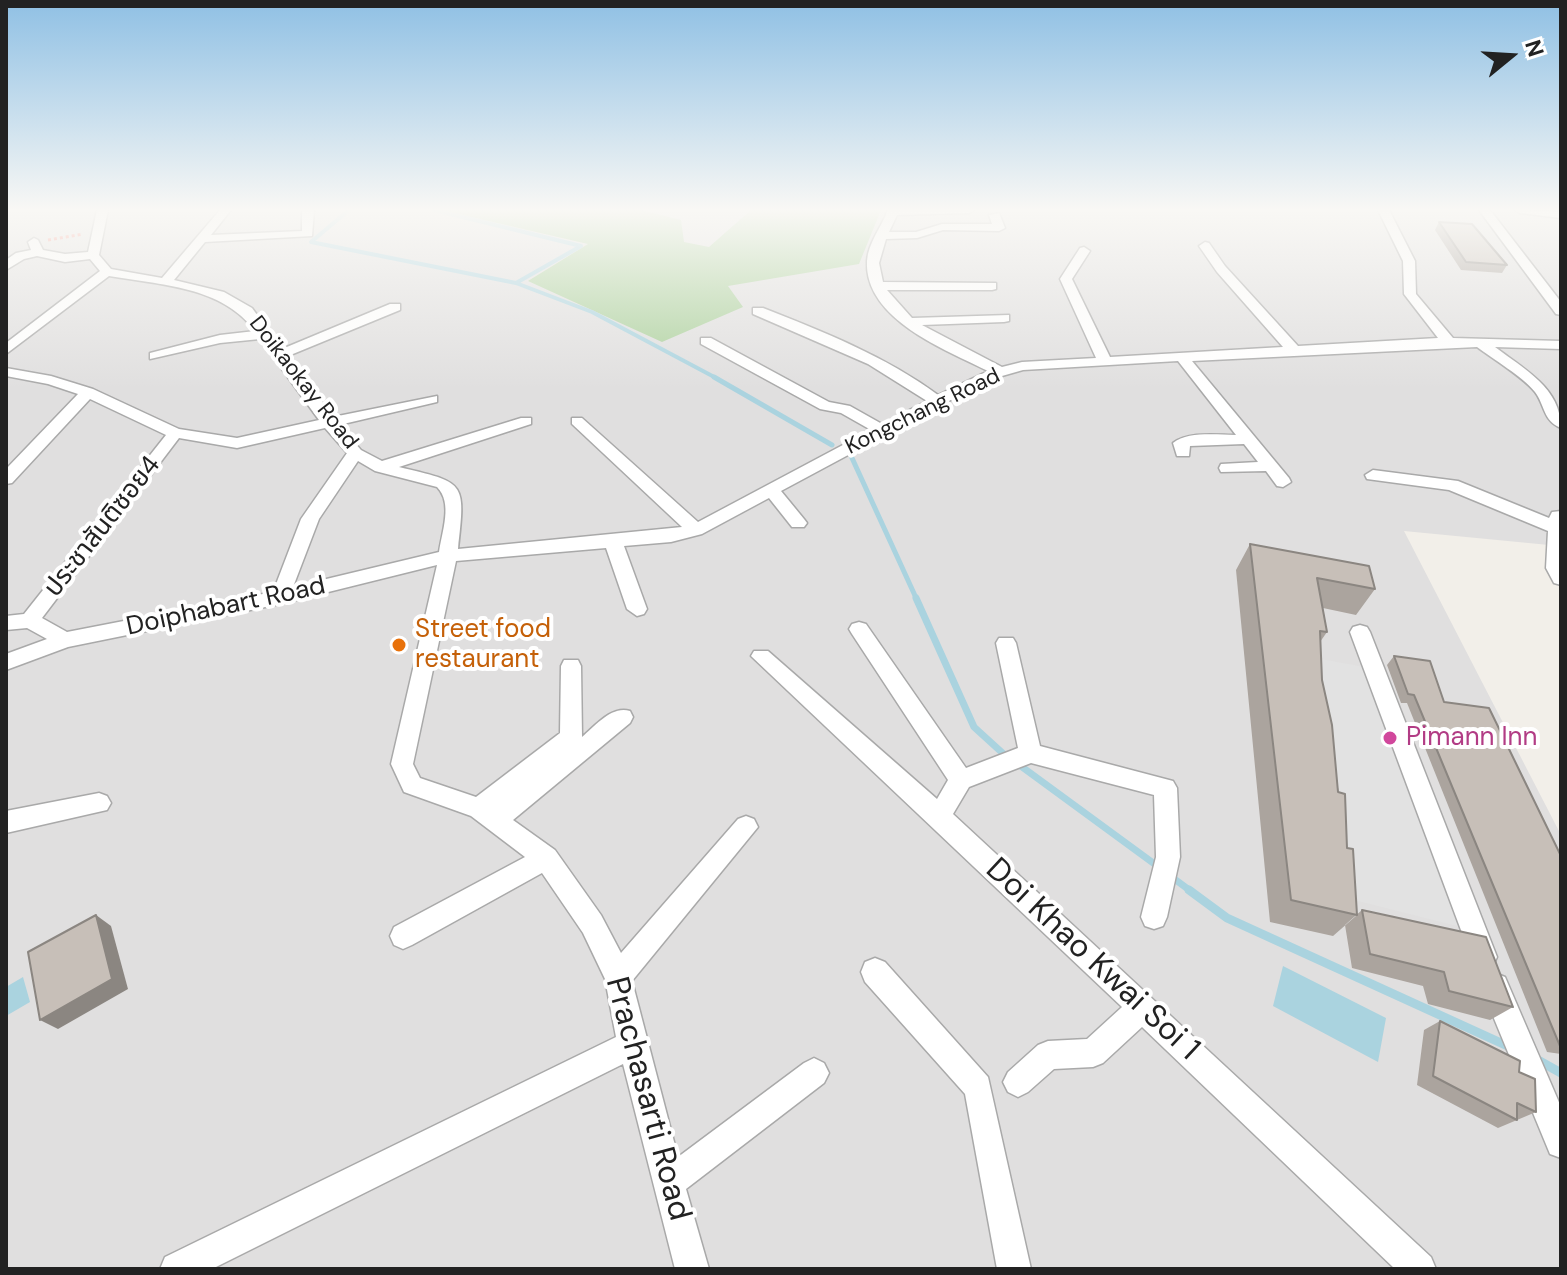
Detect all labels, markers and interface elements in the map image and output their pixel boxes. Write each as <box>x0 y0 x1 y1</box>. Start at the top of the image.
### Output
north arrow <box>1471 16 1551 96</box>
text: N <box>1518 36 1551 61</box>
street label: Doikaokay Road <box>243 311 363 455</box>
street label: Kongchang Road <box>841 363 1005 461</box>
street label: ประชาสันติซอย4 <box>38 450 168 604</box>
street label: Doiphabart Road <box>124 571 328 643</box>
place label: Street food restaurant <box>415 614 551 676</box>
marker: Street food restaurant <box>390 636 408 654</box>
place label: Pimann Inn <box>1406 722 1537 754</box>
marker: Pimann Inn <box>1381 729 1399 747</box>
street label: Doi Khao Kwai Soi 1 <box>977 851 1207 1069</box>
street label: Prachasarti Road <box>596 973 698 1225</box>

